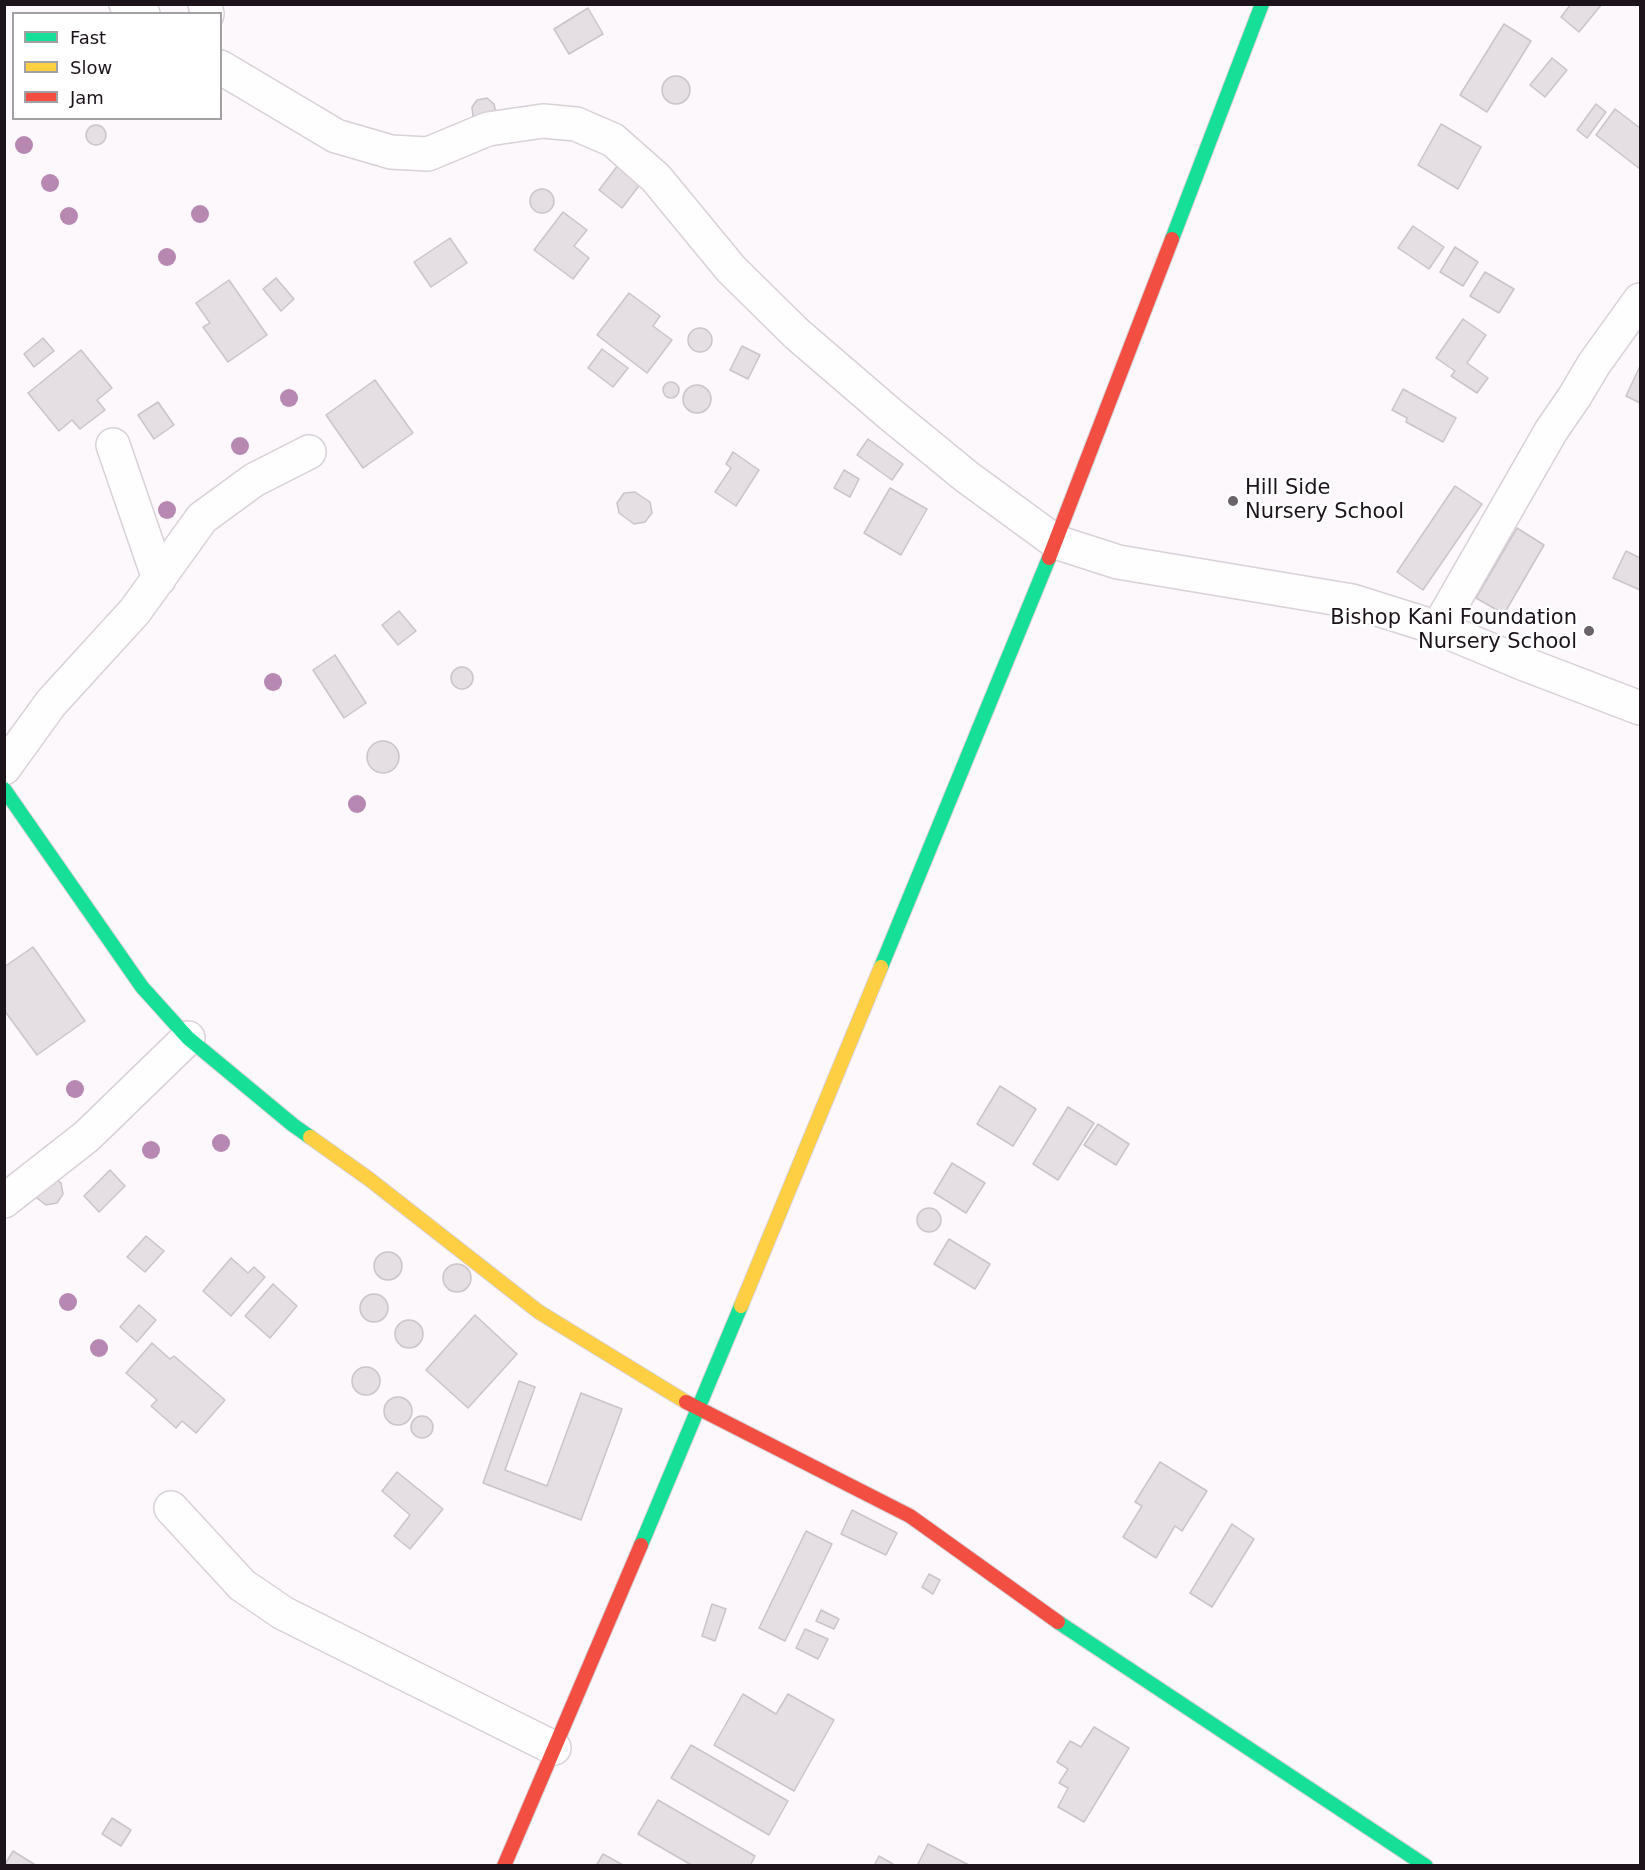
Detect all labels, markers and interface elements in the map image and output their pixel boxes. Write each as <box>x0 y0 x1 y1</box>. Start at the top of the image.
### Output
legend <box>12 12 222 120</box>
text: Fast <box>70 27 106 48</box>
text: Slow <box>70 57 112 78</box>
text: Jam <box>70 87 104 108</box>
place label: Hill Side Nursery School <box>1245 476 1404 526</box>
marker: Hill Side Nursery School <box>1226 494 1240 508</box>
place label: Bishop Kani Foundation Nursery School <box>1330 606 1577 656</box>
marker: Bishop Kani Foundation Nursery School <box>1582 624 1596 638</box>

